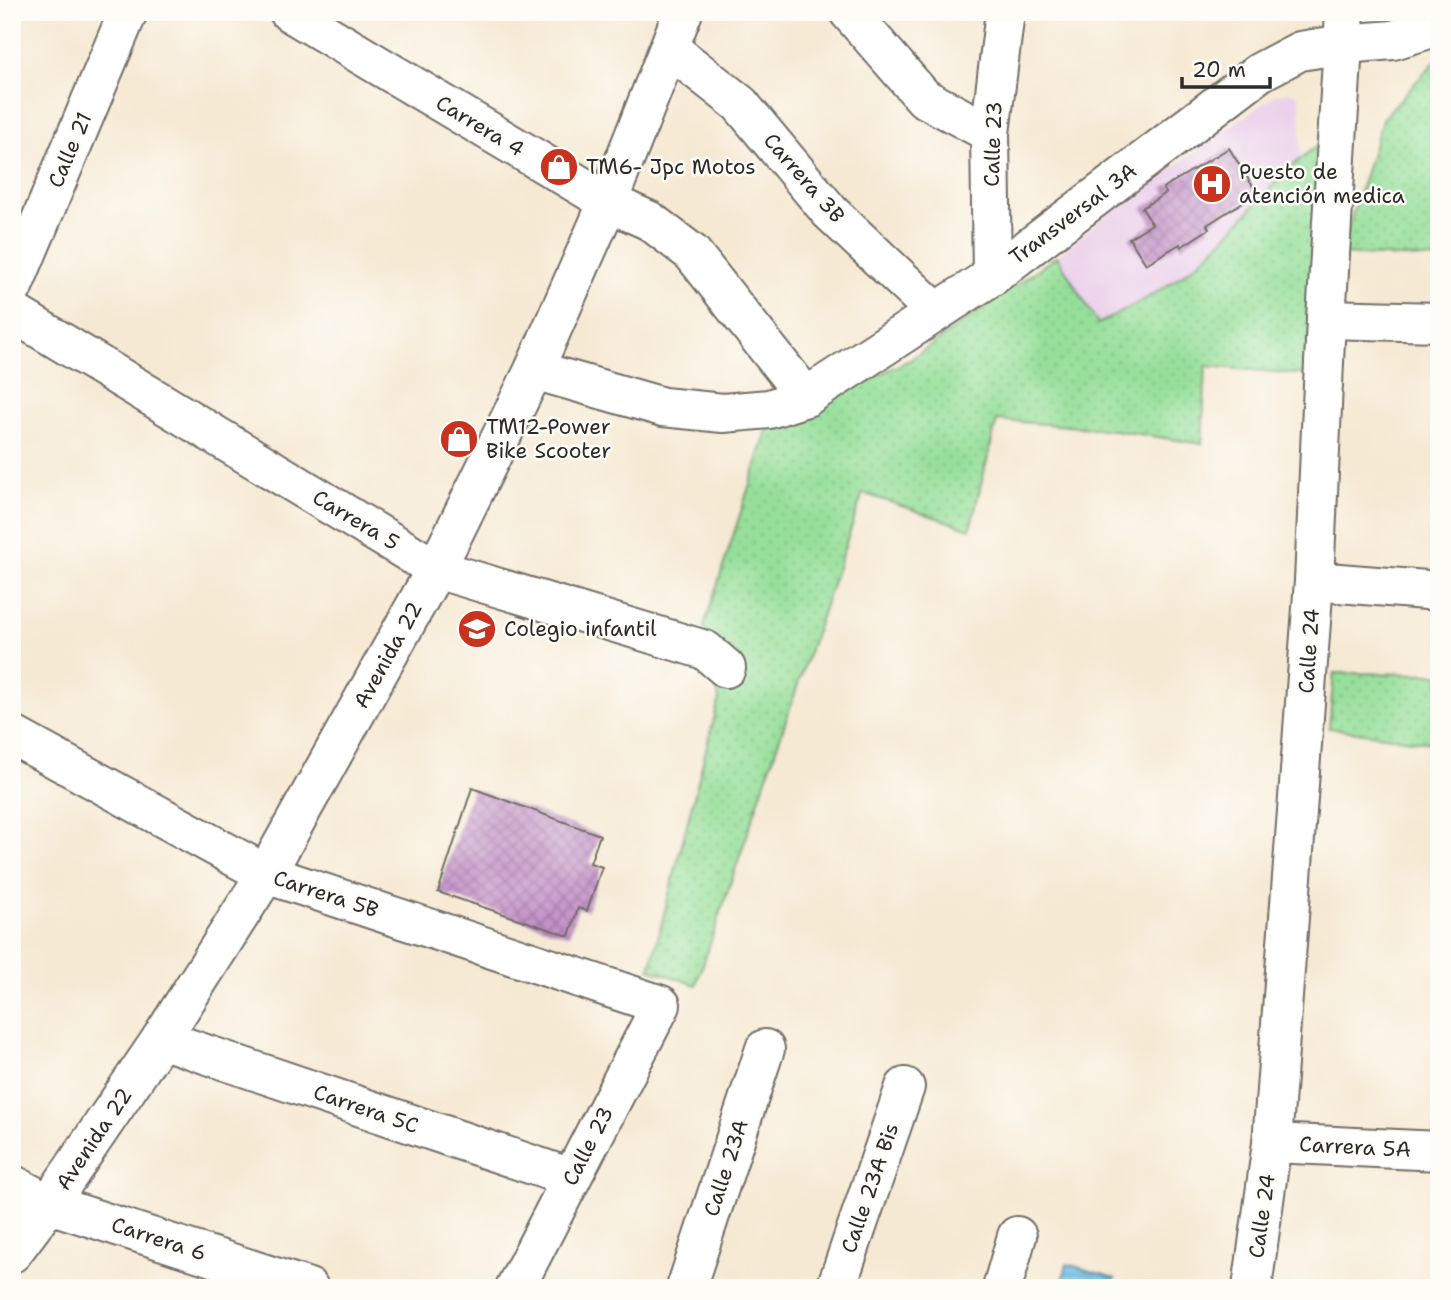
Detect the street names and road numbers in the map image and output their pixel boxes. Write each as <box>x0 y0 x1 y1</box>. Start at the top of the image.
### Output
street label: Carrera 4 <box>431 89 529 163</box>
street label: Calle 23 <box>978 101 1008 187</box>
street label: Calle 21 <box>42 108 98 192</box>
street label: Carrera 3B <box>757 127 851 229</box>
street label: Transversal 3A <box>1004 157 1142 271</box>
street label: Carrera 5 <box>307 483 405 557</box>
street label: Avenida 22 <box>347 597 429 713</box>
street label: Calle 24 <box>1292 608 1326 694</box>
street label: Carrera 5B <box>270 864 382 924</box>
street label: Carrera 5C <box>310 1078 422 1140</box>
street label: Avenida 22 <box>49 1082 139 1196</box>
street label: Calle 23 <box>556 1102 620 1190</box>
street label: Calle 23A <box>697 1116 755 1220</box>
street label: Calle 23A Bis <box>835 1119 905 1257</box>
street label: Carrera 5A <box>1298 1130 1412 1164</box>
street label: Calle 24 <box>1242 1172 1282 1260</box>
street label: Carrera 6 <box>108 1210 210 1268</box>

